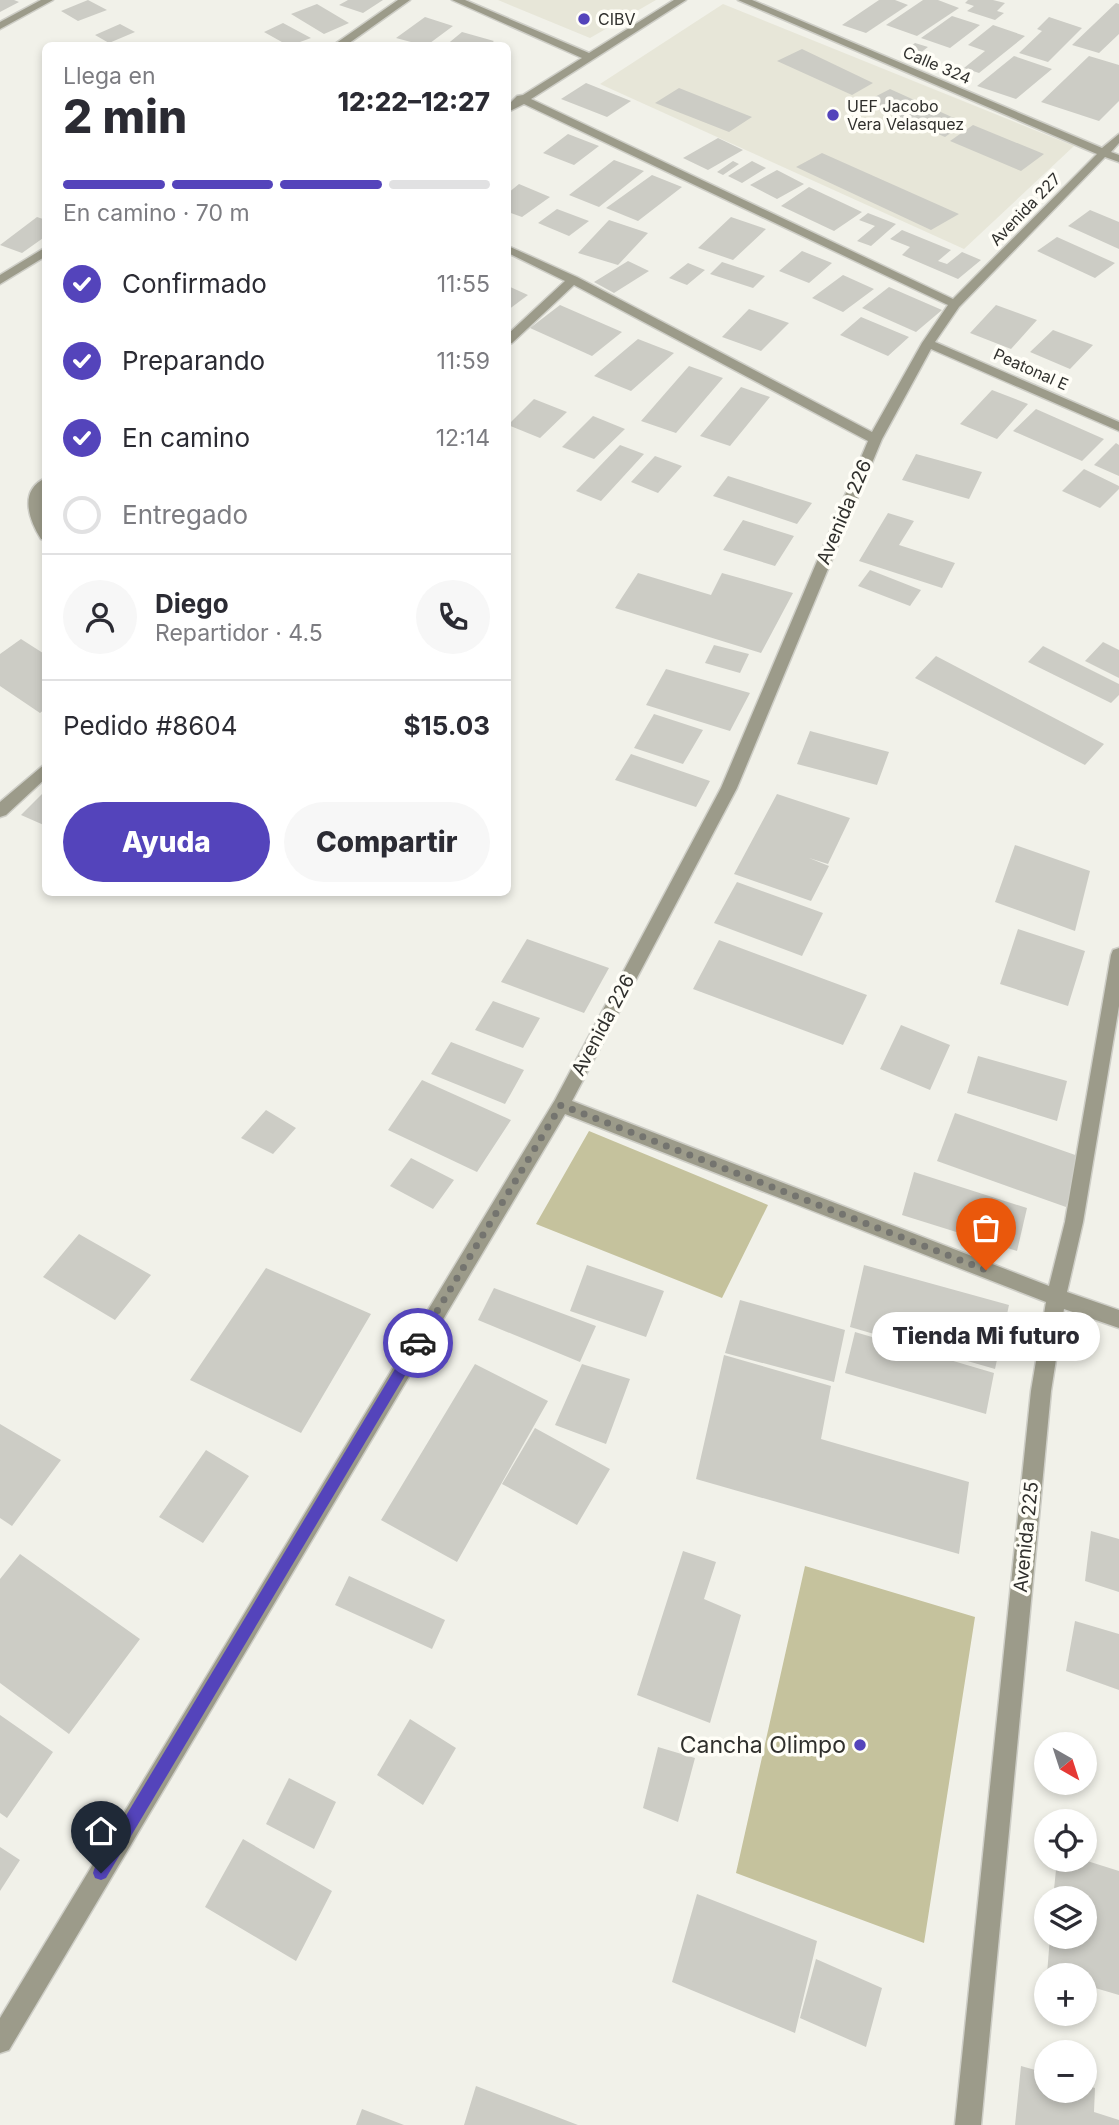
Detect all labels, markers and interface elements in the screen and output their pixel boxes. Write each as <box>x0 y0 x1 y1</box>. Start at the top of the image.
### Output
place label: CIBV <box>598 9 636 29</box>
marker: CIBV <box>576 11 592 27</box>
street label: Calle 324 <box>900 42 974 88</box>
text: Llega en <box>63 62 155 90</box>
text: 12:22–12:27 <box>338 86 490 117</box>
text: 2 min <box>63 88 187 144</box>
place label: UEF Jacobo Vera Velasquez <box>847 96 964 134</box>
marker: UEF Jacobo Vera Velasquez <box>825 107 841 123</box>
street label: Avenida 227 <box>985 169 1065 249</box>
text: En camino · 70 m <box>63 199 250 227</box>
icon: check <box>63 265 101 303</box>
text: Confirmado <box>122 268 267 299</box>
text: 11:55 <box>437 270 490 298</box>
icon: check <box>63 342 101 380</box>
street label: Peatonal E <box>991 344 1071 394</box>
text: Preparando <box>122 345 265 376</box>
text: 11:59 <box>436 347 490 375</box>
icon: check <box>63 419 101 457</box>
text: En camino <box>122 422 250 453</box>
text: 12:14 <box>436 424 490 452</box>
street label: Avenida 226 <box>812 456 876 568</box>
text: Entregado <box>122 499 248 530</box>
button: person <box>63 580 137 654</box>
button: phone <box>416 580 490 654</box>
text: Diego <box>155 588 229 619</box>
text: Repartidor · 4.5 <box>155 619 323 647</box>
text: Pedido #8604 <box>63 710 238 741</box>
text: $15.03 <box>404 710 490 741</box>
button: Ayuda <box>63 802 270 882</box>
button: Compartir <box>284 802 490 882</box>
street label: Avenida 226 <box>567 970 639 1080</box>
pin <box>956 1198 1016 1270</box>
icon: bag <box>967 1209 1005 1247</box>
courier <box>383 1308 453 1378</box>
callout: Tienda Mi futuro <box>872 1312 1100 1361</box>
text: Tienda Mi futuro <box>892 1322 1080 1350</box>
icon: car <box>399 1324 437 1362</box>
street label: Avenida 225 <box>1009 1480 1043 1594</box>
place label: Cancha Olimpo <box>680 1731 846 1759</box>
north arrow <box>1034 1732 1097 1796</box>
map controls <box>1034 1732 1097 2103</box>
marker: Cancha Olimpo <box>852 1737 868 1753</box>
pin <box>71 1801 131 1873</box>
button: locate <box>1034 1809 1097 1872</box>
icon: home <box>82 1812 120 1850</box>
button: layers <box>1034 1886 1097 1949</box>
button: + <box>1034 1963 1097 2026</box>
button: − <box>1034 2040 1097 2103</box>

